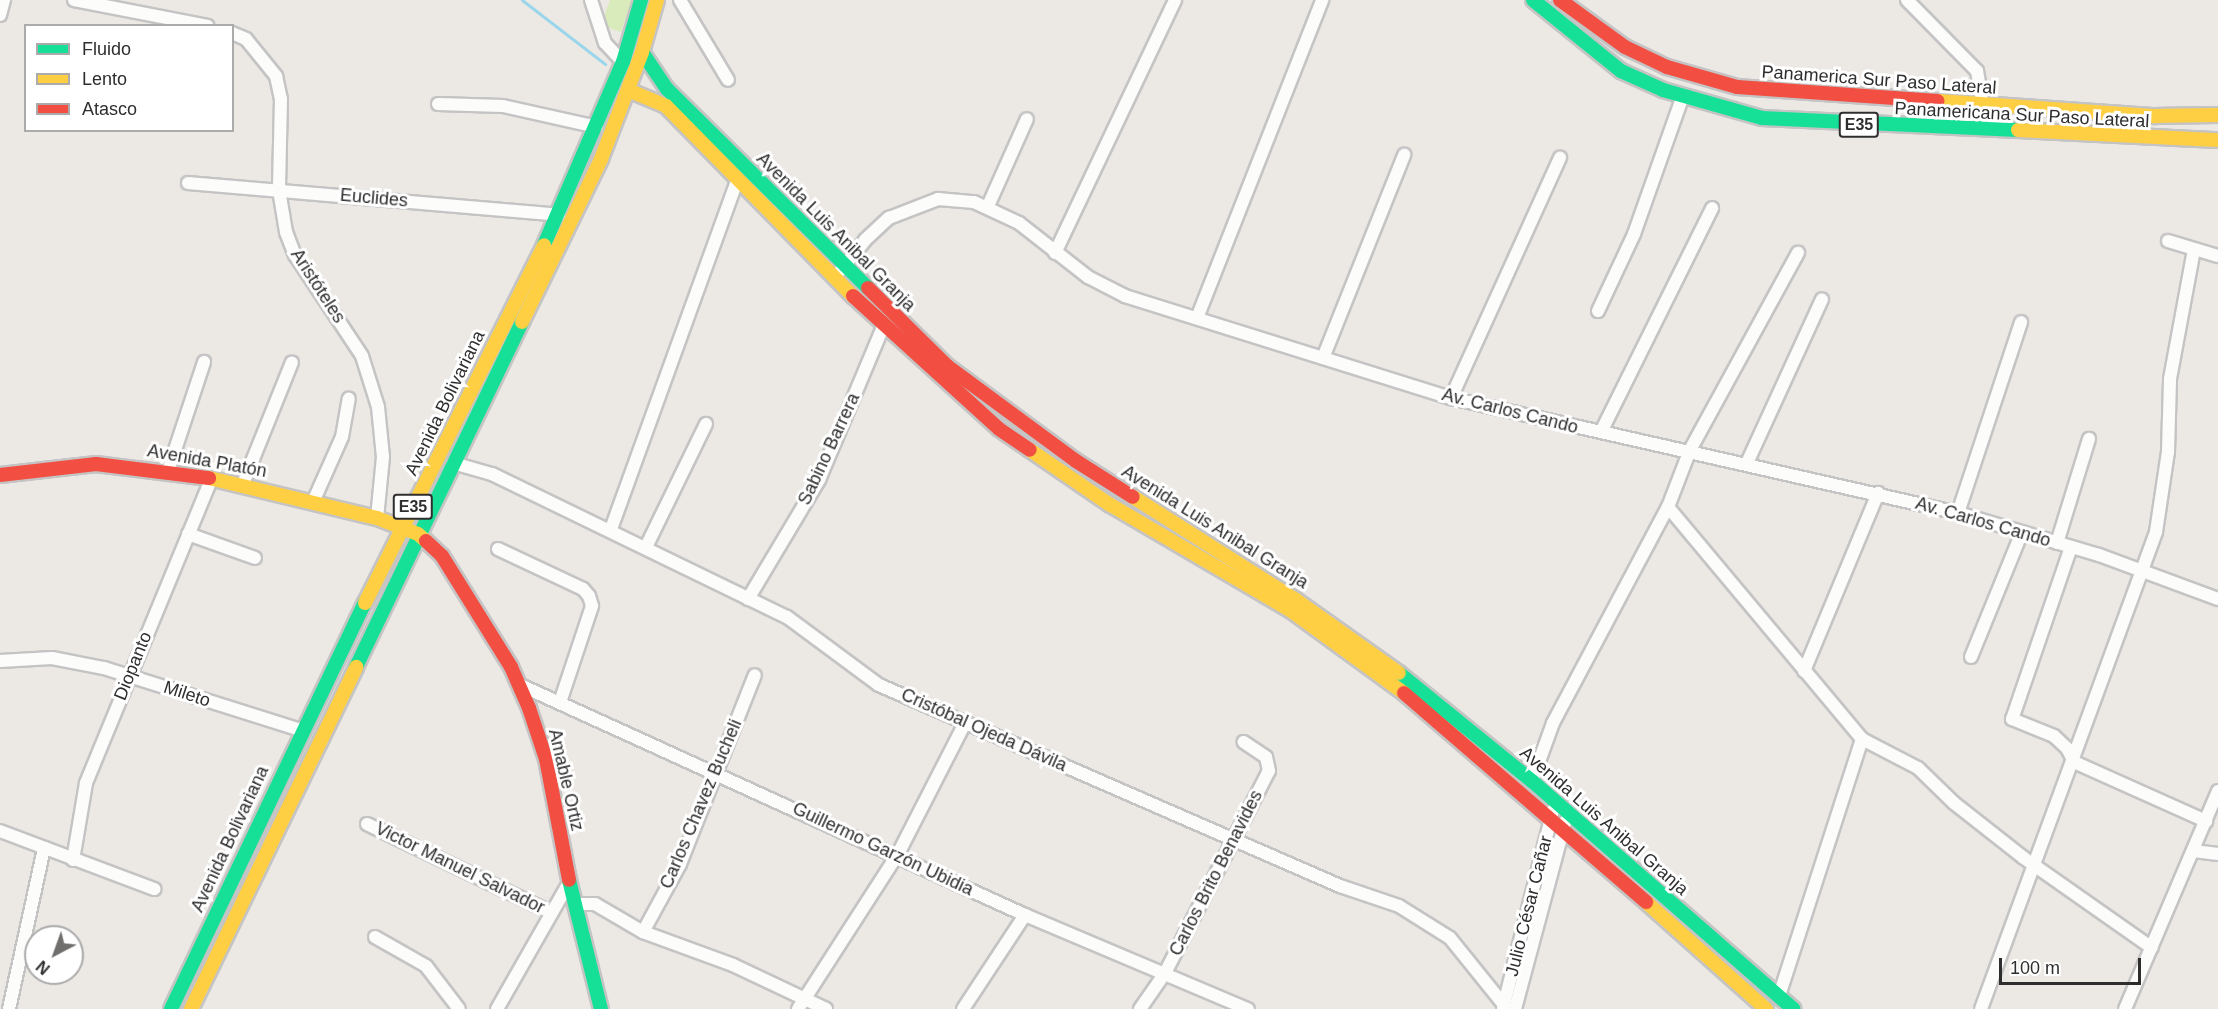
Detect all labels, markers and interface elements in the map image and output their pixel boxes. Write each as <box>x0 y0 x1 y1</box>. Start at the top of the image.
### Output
legend <box>24 24 234 132</box>
text: Fluido <box>82 39 131 59</box>
street label: Panamerica Sur Paso Lateral <box>1761 61 1997 99</box>
text: Lento <box>82 69 127 89</box>
street label: Panamericana Sur Paso Lateral <box>1894 98 2150 132</box>
text: Atasco <box>82 99 137 119</box>
road number: E35 <box>1838 112 1880 138</box>
street label: Avenida Luis Anibal Granja <box>752 148 920 316</box>
street label: Euclides <box>339 184 409 212</box>
street label: Aristóteles <box>286 245 350 327</box>
street label: Avenida Bolivariana <box>400 327 490 479</box>
street label: Av. Carlos Cando <box>1440 384 1580 438</box>
street label: Sabino Barrera <box>794 390 864 508</box>
street label: Avenida Platón <box>146 440 268 482</box>
street label: Avenida Luis Anibal Granja <box>1117 460 1313 594</box>
street label: Av. Carlos Cando <box>1913 492 2053 552</box>
road number: E35 <box>392 494 434 520</box>
street label: Diopanto <box>109 629 157 703</box>
street label: Mileto <box>161 676 213 712</box>
street label: Cristóbal Ojeda Dávila <box>898 684 1070 776</box>
street label: Carlos Chavez Bucheli <box>655 716 747 892</box>
street label: Amable Ortiz <box>544 727 588 833</box>
street label: Avenida Luis Anibal Granja <box>1515 742 1693 900</box>
street label: Avenida Bolivariana <box>187 762 273 916</box>
street label: Carlos Brito Benavides <box>1165 787 1267 959</box>
street label: Guillermo Garzón Ubidia <box>789 798 977 900</box>
street label: Victor Manuel Salvador <box>372 818 548 918</box>
street label: Julio César Cañar <box>1501 833 1557 979</box>
north arrow <box>24 925 84 985</box>
scale bar <box>2002 946 2144 984</box>
text: N <box>33 957 53 978</box>
text: 100 m <box>2010 958 2060 978</box>

